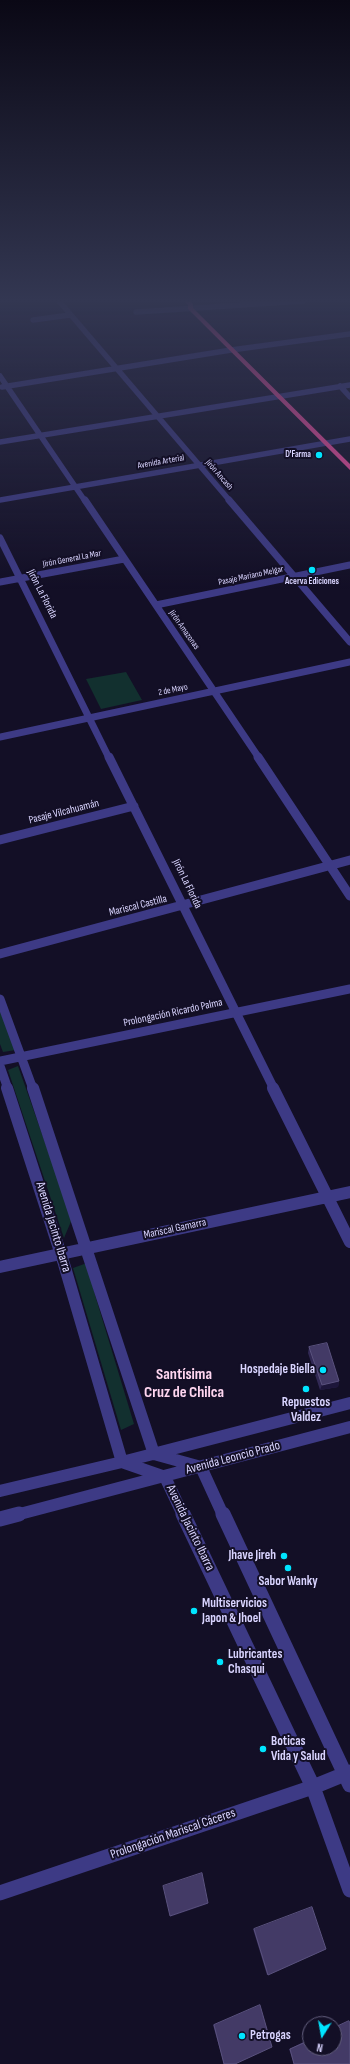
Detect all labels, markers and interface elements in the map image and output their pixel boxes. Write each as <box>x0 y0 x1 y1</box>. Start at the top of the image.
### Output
place label: D'Farma <box>285 450 311 460</box>
marker: D'Farma <box>314 450 324 460</box>
street label: Avenida Arterial <box>137 453 185 471</box>
street label: Jirón Ancash <box>203 458 235 492</box>
street label: Jirón General La Mar <box>42 548 102 570</box>
street label: Pasaje Mariano Melgar <box>218 564 284 588</box>
marker: Acerva Ediciones <box>307 565 317 575</box>
street label: Jirón La Florida <box>24 567 60 621</box>
place label: Acerva Ediciones <box>285 577 339 587</box>
street label: Jirón Amazonas <box>166 608 202 652</box>
street label: 2 de Mayo <box>157 682 189 698</box>
street label: Pasaje Vilcahuamán <box>27 797 101 827</box>
street label: Jirón La Florida <box>169 857 205 911</box>
street label: Mariscal Castilla <box>108 892 168 920</box>
street label: Prolongación Ricardo Palma <box>122 996 224 1030</box>
street label: Avenida Jacinto Ibarra <box>32 1180 74 1274</box>
street label: Mariscal Gamarra <box>143 1216 207 1242</box>
place label: Hospedaje Biella <box>240 1362 315 1378</box>
district label: Santísima Cruz de Chilca <box>144 1365 224 1403</box>
marker: Hospedaje Biella <box>318 1365 328 1375</box>
marker: Repuestos Valdez <box>301 1384 311 1394</box>
place label: Repuestos Valdez <box>282 1395 330 1426</box>
street label: Avenida Leoncio Prado <box>184 1438 282 1478</box>
street label: Avenida Jacinto Ibarra <box>162 1483 218 1573</box>
place label: Jhave Jireh <box>228 1548 276 1564</box>
marker: Jhave Jireh <box>279 1551 289 1561</box>
marker: Sabor Wanky <box>283 1563 293 1573</box>
place label: Sabor Wanky <box>258 1574 318 1590</box>
place label: Multiservicios Japon & Jhoel <box>202 1596 267 1627</box>
marker: Multiservicios Japon & Jhoel <box>189 1606 199 1616</box>
place label: Lubricantes Chasqui <box>228 1647 282 1678</box>
marker: Lubricantes Chasqui <box>215 1657 225 1667</box>
place label: Boticas Vida y Salud <box>271 1734 326 1765</box>
marker: Boticas Vida y Salud <box>258 1744 268 1754</box>
street label: Prolongación Mariscal Cáceres <box>108 1805 238 1863</box>
north arrow <box>302 2016 342 2056</box>
place label: Petrogas <box>250 2028 291 2044</box>
marker: Petrogas <box>237 2031 247 2041</box>
text: N <box>316 2040 324 2054</box>

